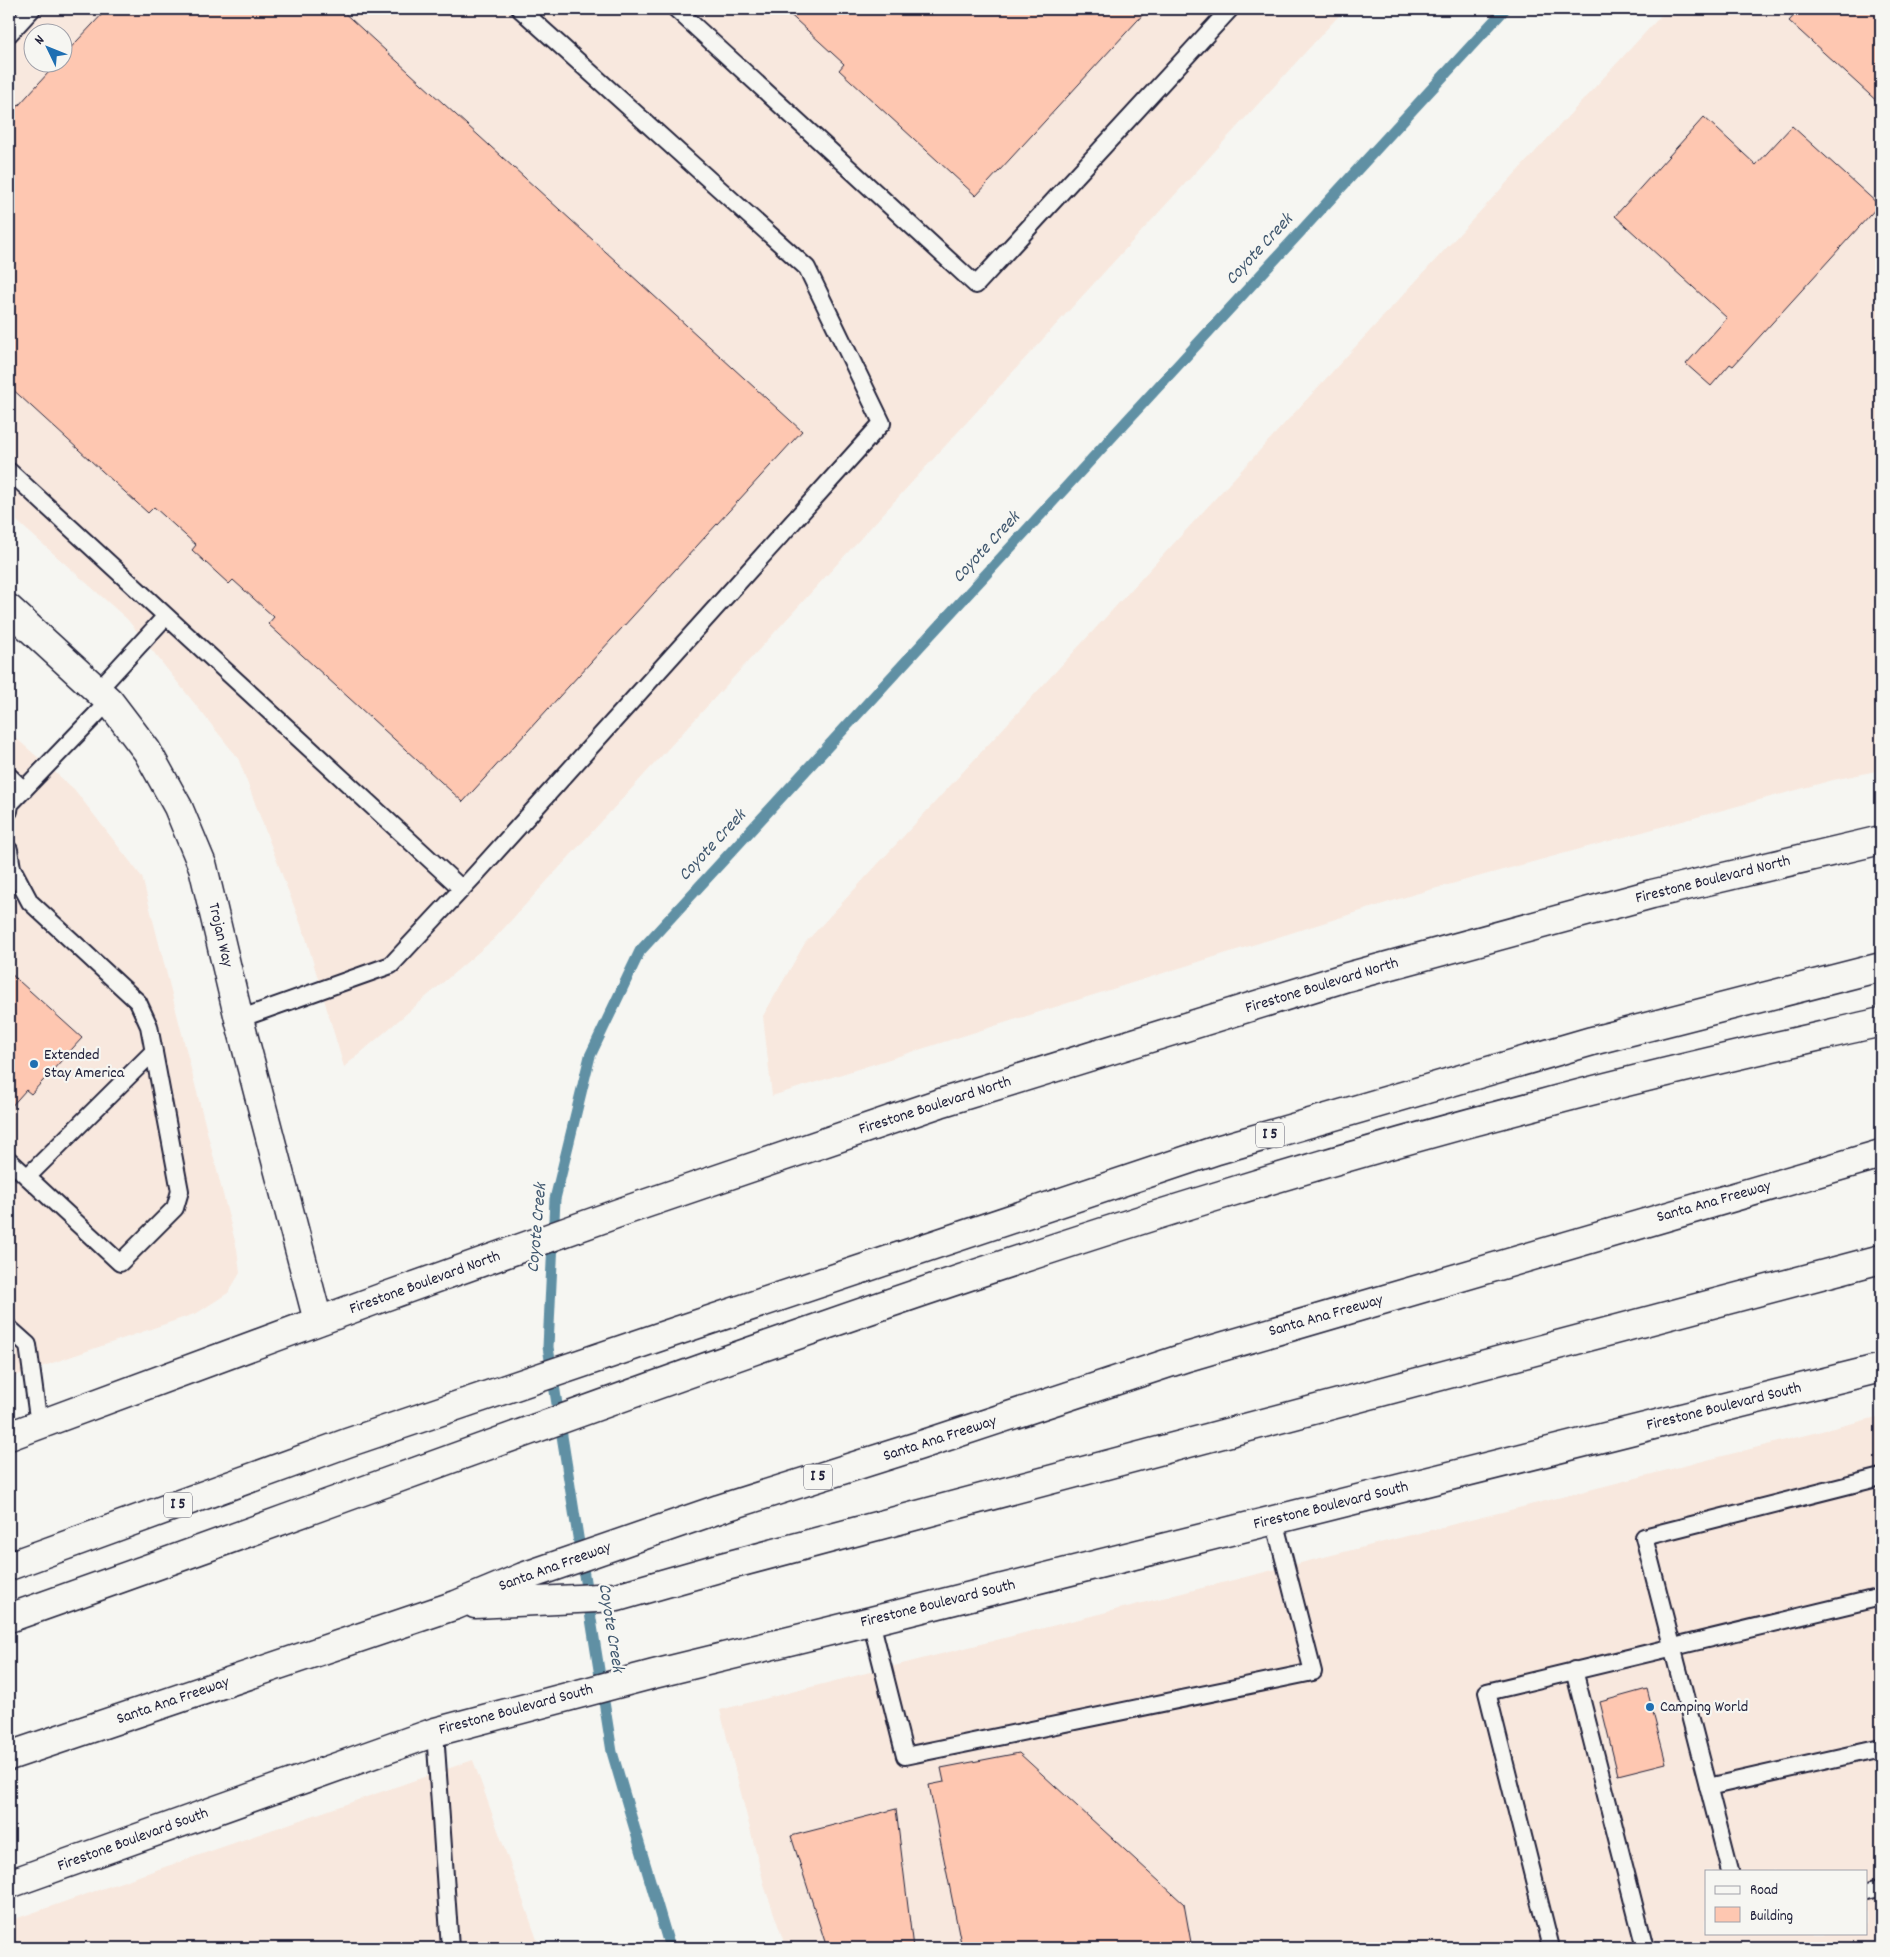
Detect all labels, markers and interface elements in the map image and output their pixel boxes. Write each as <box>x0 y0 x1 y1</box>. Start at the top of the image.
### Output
north arrow <box>22 22 72 72</box>
text: N <box>30 31 50 50</box>
water label: Coyote Creek <box>1220 208 1301 291</box>
water label: Coyote Creek <box>947 506 1028 589</box>
water label: Coyote Creek <box>673 804 754 887</box>
street label: Firestone Boulevard North <box>1633 850 1793 910</box>
street label: Trojan Way <box>201 901 239 970</box>
street label: Firestone Boulevard North <box>1243 952 1401 1020</box>
place label: Extended Stay America <box>44 1044 125 1085</box>
marker: Extended Stay America <box>28 1058 40 1070</box>
street label: Firestone Boulevard North <box>856 1071 1014 1141</box>
road number: I 5 <box>1256 1122 1284 1148</box>
street label: Santa Ana Freeway <box>1654 1175 1774 1229</box>
water label: Coyote Creek <box>522 1181 555 1274</box>
street label: Firestone Boulevard North <box>346 1245 504 1321</box>
street label: Santa Ana Freeway <box>1266 1289 1386 1343</box>
street label: Firestone Boulevard South <box>1644 1377 1804 1437</box>
street label: Santa Ana Freeway <box>880 1410 1000 1468</box>
road number: I 5 <box>804 1464 832 1490</box>
street label: Firestone Boulevard South <box>1251 1476 1411 1536</box>
road number: I 5 <box>164 1492 192 1518</box>
street label: Santa Ana Freeway <box>496 1536 615 1598</box>
street label: Firestone Boulevard South <box>858 1574 1018 1634</box>
water label: Coyote Creek <box>591 1582 630 1676</box>
street label: Santa Ana Freeway <box>114 1671 233 1731</box>
street label: Firestone Boulevard South <box>436 1678 596 1742</box>
place label: Camping World <box>1660 1696 1748 1719</box>
marker: Camping World <box>1644 1701 1656 1713</box>
street label: Firestone Boulevard South <box>54 1802 212 1878</box>
legend <box>1705 1870 1868 1934</box>
text: Road <box>1750 1880 1778 1902</box>
text: Building <box>1750 1906 1793 1928</box>

